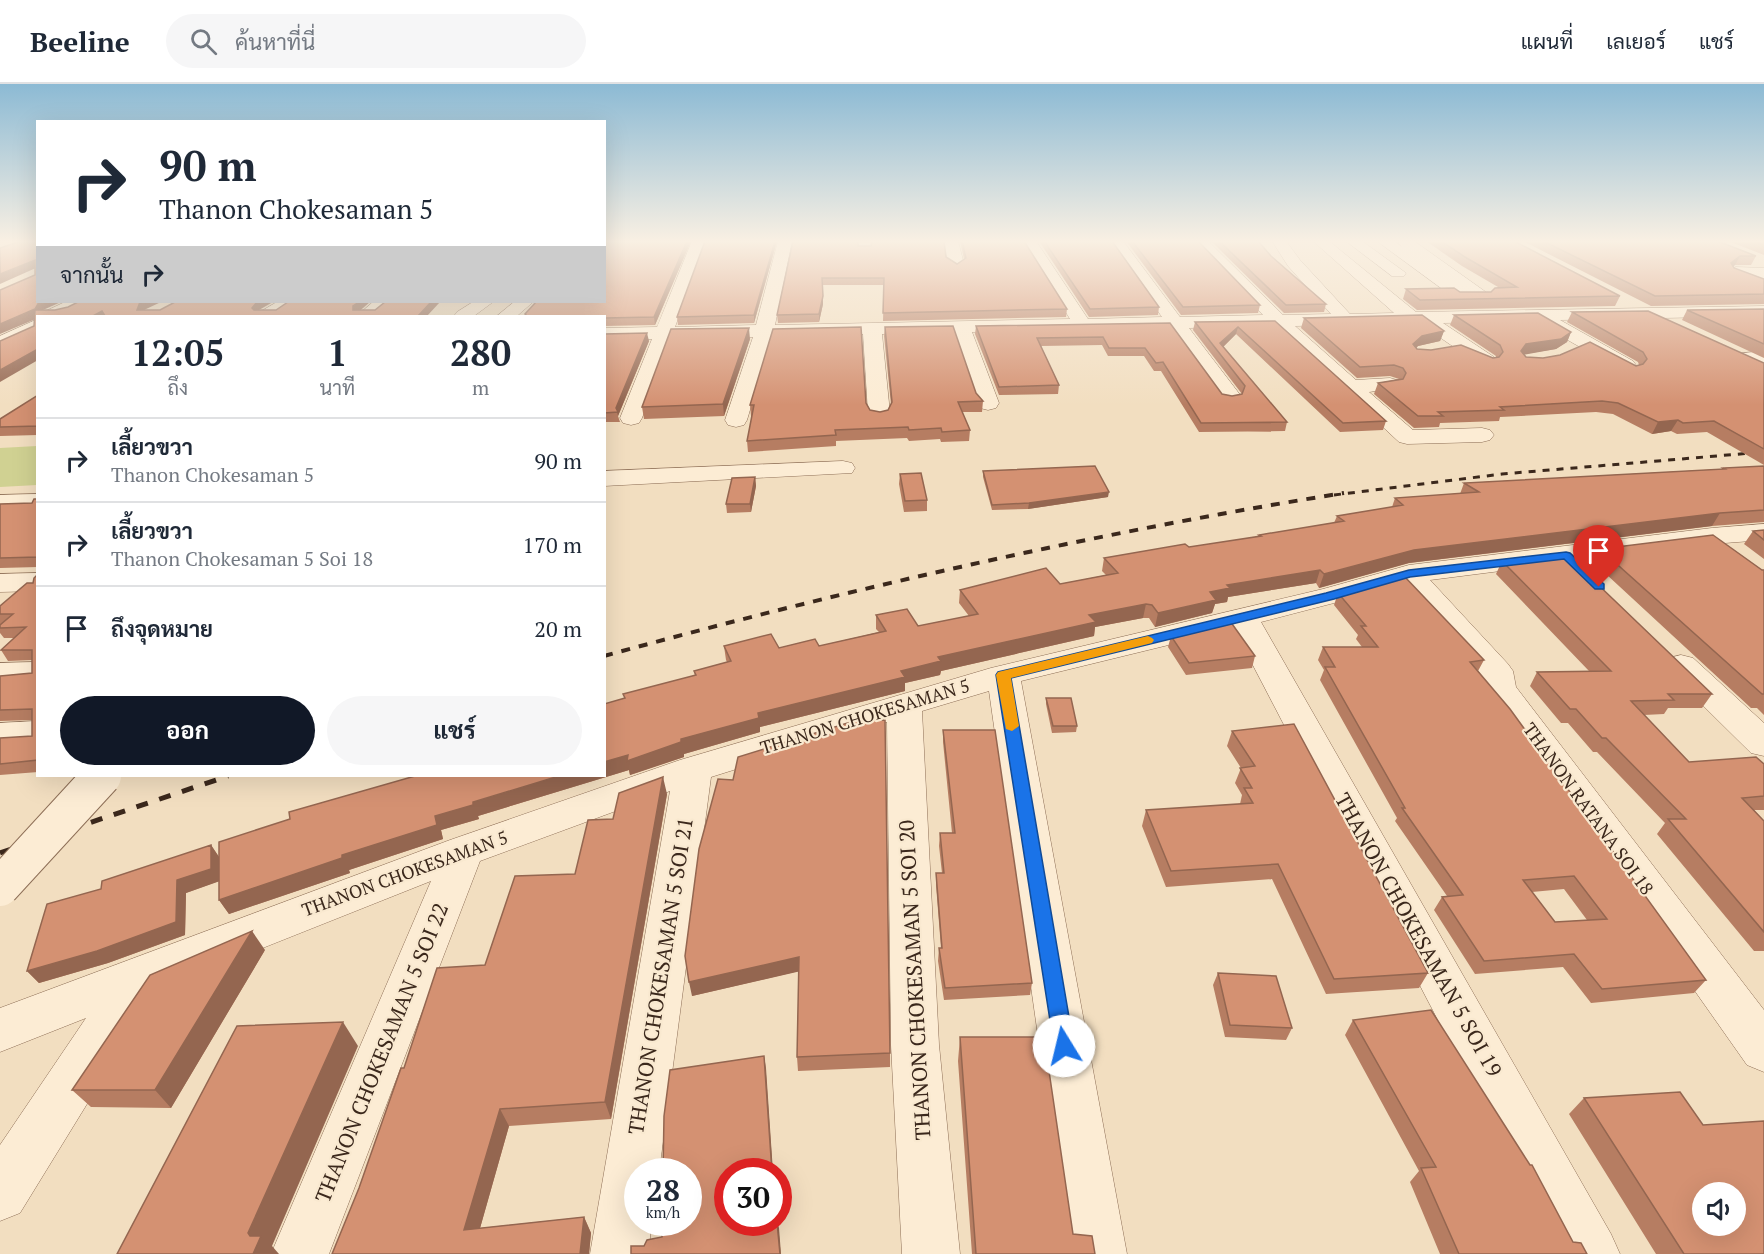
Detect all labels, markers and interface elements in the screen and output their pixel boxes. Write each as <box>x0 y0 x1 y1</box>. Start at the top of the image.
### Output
search box <box>166 14 586 68</box>
text: Beeline <box>30 23 130 60</box>
icon: search <box>187 25 220 58</box>
text: ค้นหาที่นี่ <box>235 27 315 56</box>
text: แผนที่ <box>1521 27 1573 55</box>
text: เลเยอร์ <box>1606 27 1666 55</box>
text: แชร์ <box>1699 27 1734 55</box>
text: 90 m <box>159 137 257 193</box>
icon: right <box>60 144 138 222</box>
text: Thanon Chokesaman 5 <box>159 191 433 227</box>
icon: right <box>136 258 169 291</box>
text: จากนั้น <box>60 260 124 289</box>
text: 12:05 <box>131 329 225 376</box>
text: 1 <box>327 329 348 376</box>
text: 280 <box>450 329 511 376</box>
text: ถึง <box>167 374 188 401</box>
text: นาที <box>320 374 355 401</box>
text: m <box>472 374 489 401</box>
text: เลี้ยวขวา <box>111 432 193 461</box>
icon: right <box>60 444 93 477</box>
text: 90 m <box>534 446 582 475</box>
text: Thanon Chokesaman 5 <box>111 461 314 488</box>
text: เลี้ยวขวา <box>111 516 193 545</box>
pin <box>1573 525 1624 587</box>
icon: right <box>60 528 93 561</box>
text: 170 m <box>522 530 582 559</box>
icon: arrive <box>1582 534 1615 567</box>
text: Thanon Chokesaman 5 Soi 18 <box>111 545 373 572</box>
icon: arrive <box>60 612 93 645</box>
text: ถึงจุดหมาย <box>111 614 213 643</box>
text: 20 m <box>534 614 582 643</box>
street label: THANON CHOKESAMAN 5 <box>757 673 972 759</box>
button: ออก <box>60 696 315 765</box>
button: แชร์ <box>327 696 582 765</box>
street label: THANON RATANA SOI 18 <box>1518 718 1659 899</box>
street label: THANON CHOKESAMAN 5 SOI 19 <box>1329 787 1509 1082</box>
street label: THANON CHOKESAMAN 5 SOI 21 <box>621 815 699 1136</box>
street label: THANON CHOKESAMAN 5 SOI 20 <box>892 819 936 1141</box>
street label: THANON CHOKESAMAN 5 <box>298 825 511 922</box>
street label: THANON CHOKESAMAN 5 SOI 22 <box>308 899 454 1207</box>
position arrow <box>1032 1014 1096 1078</box>
speed limit sign: 30 <box>714 1158 792 1236</box>
text: 28 <box>646 1170 680 1210</box>
map controls <box>1692 1182 1746 1236</box>
button: sound <box>1692 1182 1746 1236</box>
text: km/h <box>646 1202 680 1222</box>

